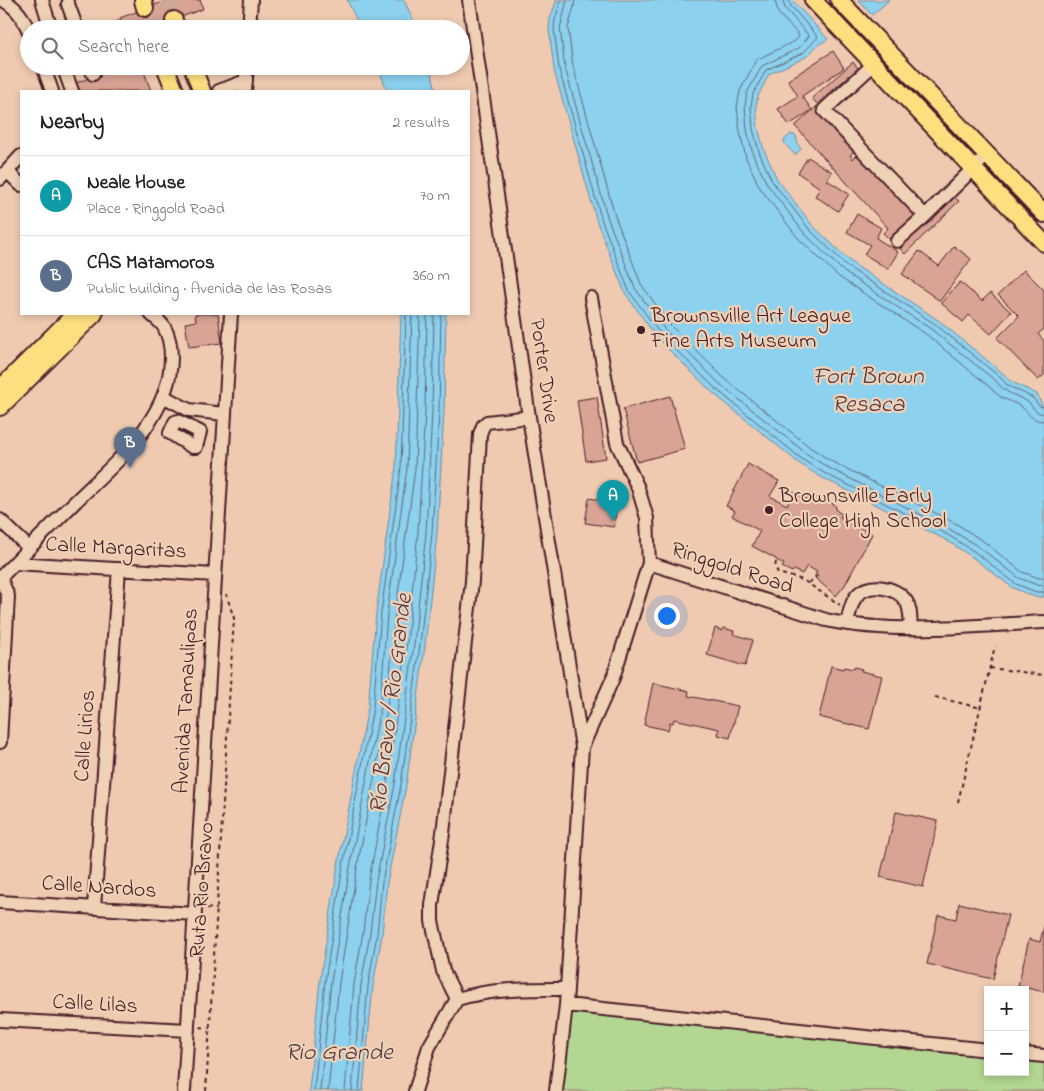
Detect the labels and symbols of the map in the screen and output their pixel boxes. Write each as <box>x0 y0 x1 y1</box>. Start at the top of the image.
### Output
place label: Brownsville Art League Fine Arts Museum <box>650 301 851 358</box>
street label: Porter Drive <box>520 317 566 425</box>
marker: Brownsville Art League Fine Arts Museum <box>635 324 647 336</box>
water label: Fort Brown Resaca <box>812 360 925 423</box>
pin: B <box>114 427 146 468</box>
pin: A <box>597 480 629 521</box>
place label: Brownsville Early College High School <box>778 481 946 539</box>
marker: Brownsville Early College High School <box>763 504 775 516</box>
street label: Calle Margaritas <box>44 529 188 570</box>
street label: Ringgold Road <box>666 534 797 605</box>
water label: Río Bravo / Rio Grande <box>361 591 423 816</box>
your location <box>654 603 680 629</box>
street label: Avenida Tamaulipas <box>166 607 208 795</box>
street label: Calle Lirios <box>67 689 105 783</box>
street label: Ruta Rio Bravo <box>182 821 224 959</box>
street label: Calle Nardos <box>40 868 158 908</box>
street label: Calle Lilas <box>51 987 139 1023</box>
water label: Rio Grande <box>285 1036 394 1071</box>

